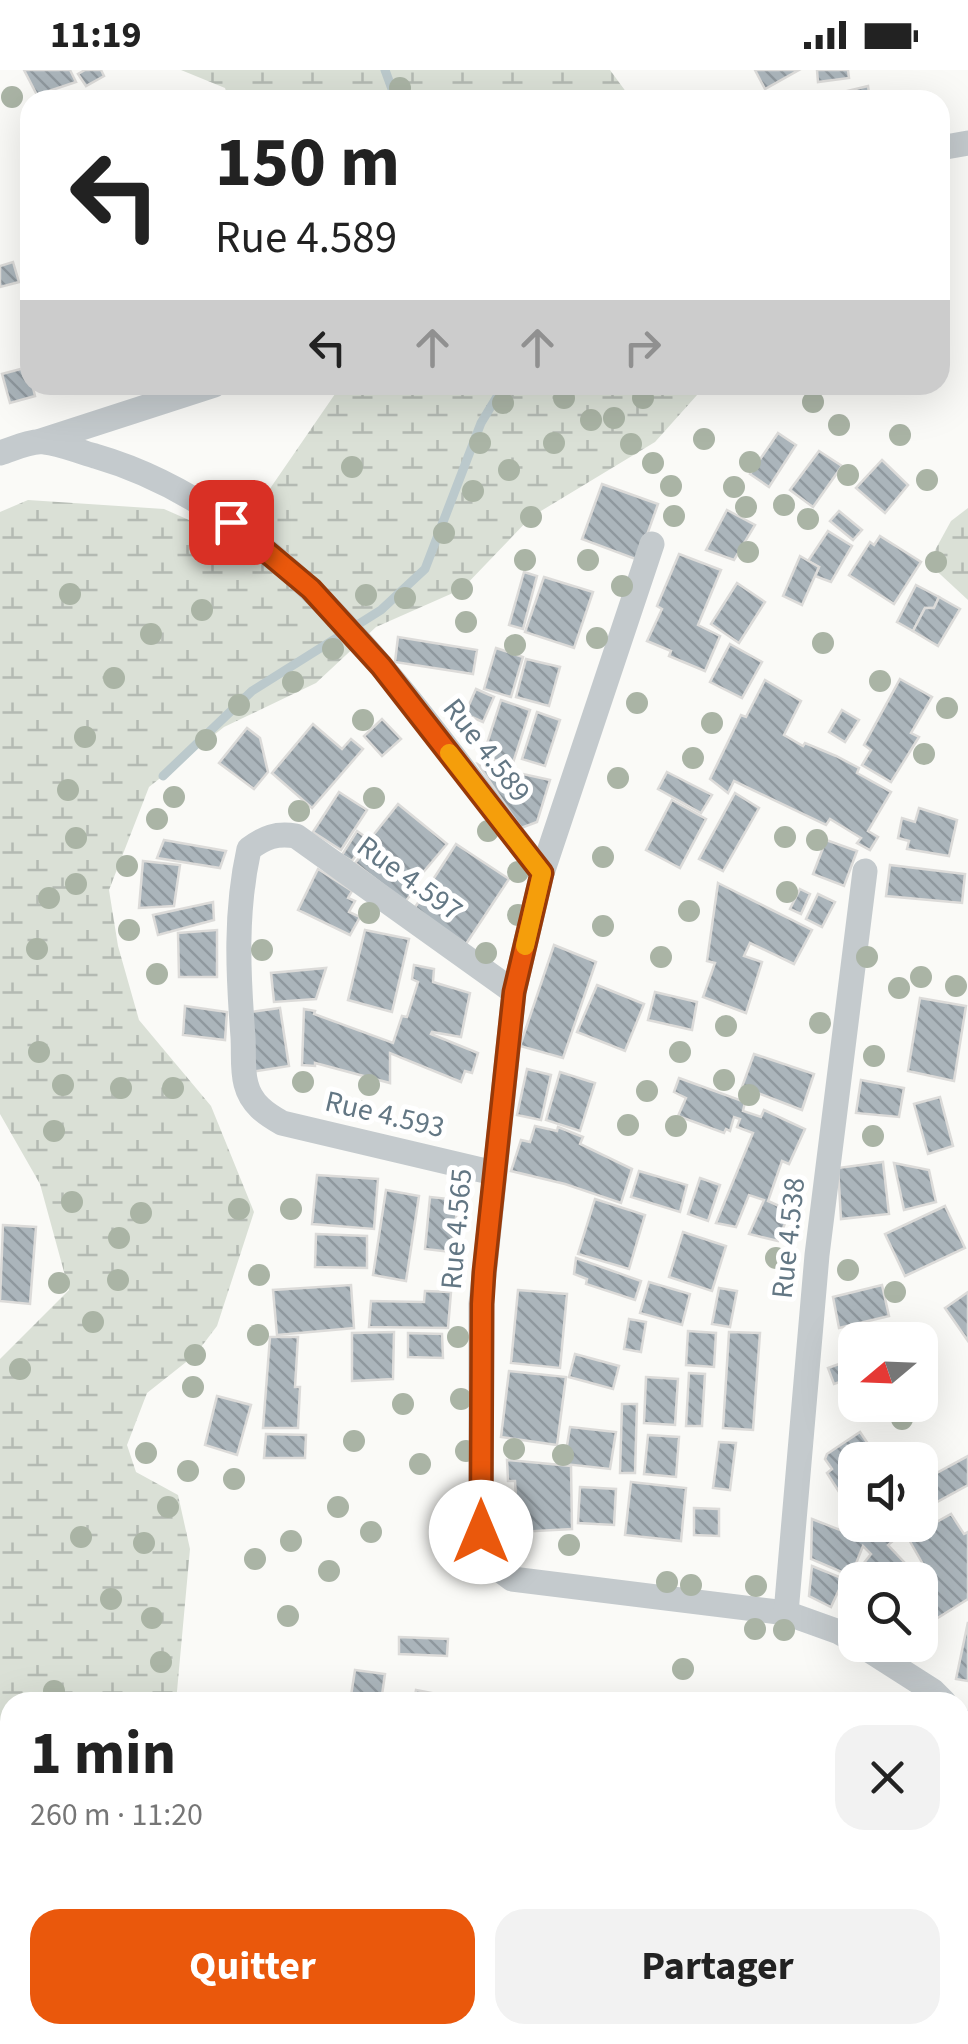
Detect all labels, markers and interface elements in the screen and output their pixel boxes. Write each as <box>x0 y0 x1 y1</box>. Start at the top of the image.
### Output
text: 11:19 <box>50 8 142 62</box>
text: 150 m <box>215 113 400 213</box>
icon: left <box>50 130 180 260</box>
text: Rue 4.589 <box>215 206 397 270</box>
icon: left <box>300 320 355 375</box>
icon: ahead <box>405 320 460 375</box>
icon: ahead <box>510 320 565 375</box>
icon: right <box>615 320 670 375</box>
pin <box>189 480 274 565</box>
icon: arrive <box>204 495 259 550</box>
street label: Rue 4.589 <box>432 689 541 811</box>
street label: Rue 4.597 <box>348 825 471 931</box>
street label: Rue 4.593 <box>321 1080 449 1149</box>
street label: Rue 4.565 <box>430 1167 483 1291</box>
street label: Rue 4.538 <box>761 1175 816 1301</box>
north arrow <box>838 1322 938 1422</box>
map controls <box>838 1322 938 1662</box>
button: sound <box>838 1442 938 1542</box>
position arrow <box>429 1480 533 1584</box>
button: search <box>838 1562 938 1662</box>
text: 1 min <box>30 1712 176 1797</box>
button: close <box>835 1725 940 1830</box>
text: 260 m · 11:20 <box>30 1792 203 1838</box>
button: Quitter <box>30 1909 475 2024</box>
button: Partager <box>495 1909 940 2024</box>

